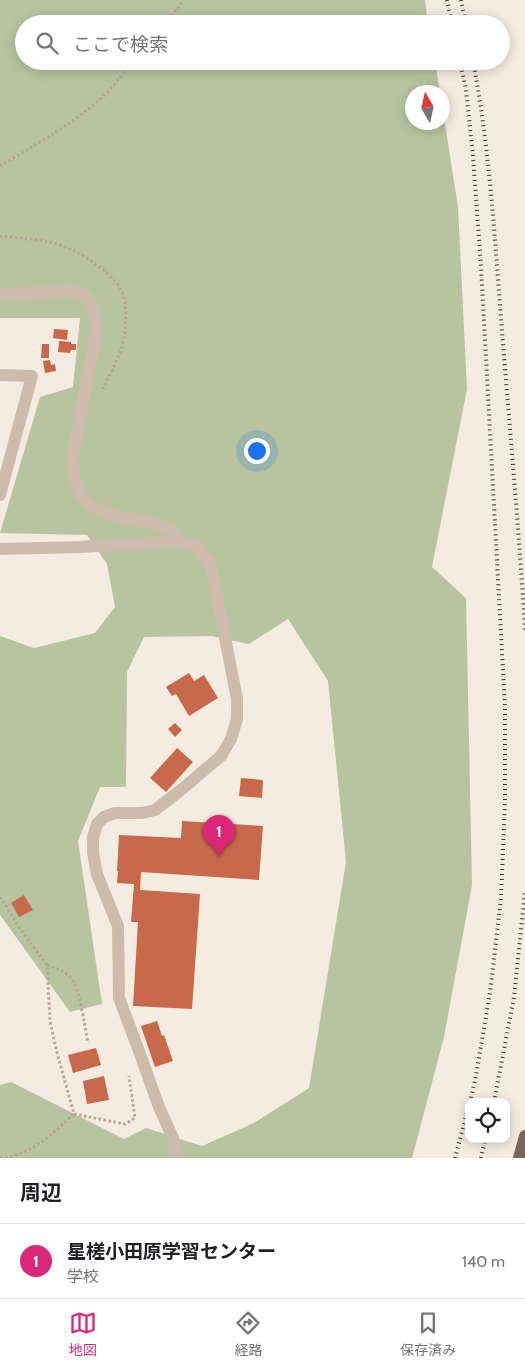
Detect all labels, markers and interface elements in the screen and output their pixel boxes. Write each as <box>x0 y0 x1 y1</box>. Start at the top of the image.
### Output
search box <box>15 15 510 70</box>
icon: search <box>33 29 61 57</box>
text: ここで検索 <box>73 33 168 56</box>
north arrow <box>405 85 450 130</box>
your location <box>244 438 270 464</box>
pin: 1 <box>203 815 235 856</box>
map controls <box>465 1098 510 1143</box>
button: locate <box>465 1098 510 1143</box>
text: 周辺 <box>20 1180 62 1205</box>
text: 星槎小田原学習センター <box>67 1240 276 1263</box>
text: 1 <box>33 1252 39 1271</box>
text: 140 m <box>462 1252 505 1271</box>
text: 学校 <box>67 1267 99 1286</box>
tab: 地図 <box>69 1309 97 1359</box>
tab: 経路 <box>234 1309 262 1359</box>
tab: 保存済み <box>400 1309 456 1359</box>

